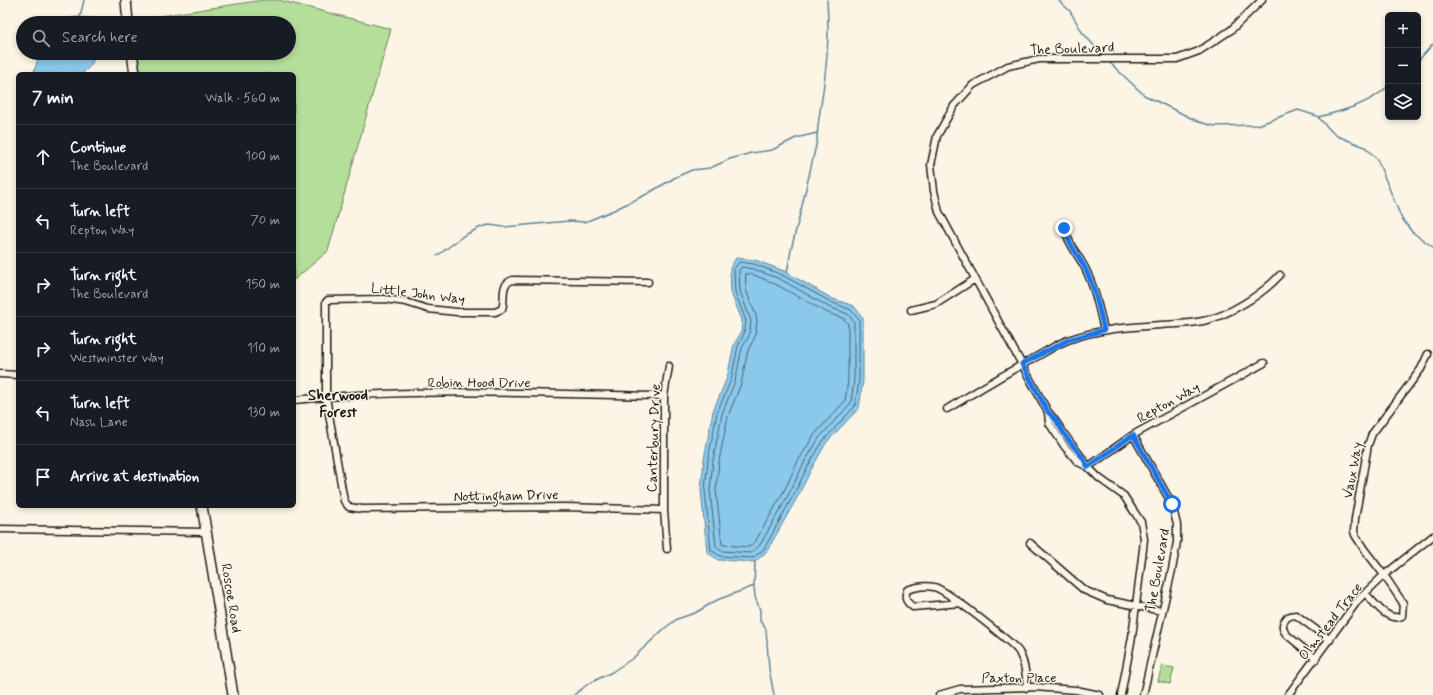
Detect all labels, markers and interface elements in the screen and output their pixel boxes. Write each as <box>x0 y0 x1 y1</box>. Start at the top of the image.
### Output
map controls <box>1385 12 1421 120</box>
button: + <box>1385 12 1421 48</box>
search box <box>16 16 296 60</box>
icon: search <box>30 27 52 49</box>
text: Search here <box>62 28 138 48</box>
street label: The Boulevard <box>1030 39 1114 59</box>
button: − <box>1385 48 1421 84</box>
button: layers <box>1385 84 1421 120</box>
text: 7 min <box>32 87 74 109</box>
text: Walk · 560 m <box>205 90 280 107</box>
text: Continue <box>70 138 126 158</box>
icon: ahead <box>32 146 54 168</box>
text: 100 m <box>245 148 280 165</box>
text: The Boulevard <box>70 158 148 175</box>
text: Turn left <box>70 202 130 222</box>
icon: left <box>32 210 54 232</box>
text: 70 m <box>251 212 280 229</box>
route end <box>1055 219 1073 237</box>
text: Repton Way <box>70 222 134 239</box>
text: Turn right <box>70 266 137 286</box>
icon: right <box>32 274 54 296</box>
text: 150 m <box>246 276 280 293</box>
street label: Little John Way <box>370 279 466 309</box>
text: The Boulevard <box>70 286 148 303</box>
text: Turn right <box>70 330 137 350</box>
icon: right <box>32 338 54 360</box>
text: 110 m <box>247 340 280 357</box>
text: Westminster Way <box>70 350 164 367</box>
street label: Robin Hood Drive <box>427 374 531 392</box>
street label: Repton Way <box>1134 378 1203 428</box>
street label: Canterbury Drive <box>643 383 665 493</box>
district label: Sherwood Forest <box>308 386 368 423</box>
text: Turn left <box>70 394 130 414</box>
icon: left <box>32 402 54 424</box>
text: 130 m <box>247 404 280 421</box>
text: Nash Lane <box>70 414 128 431</box>
street label: Vaux Way <box>1339 440 1367 500</box>
icon: arrive <box>32 466 54 488</box>
text: Arrive at destination <box>70 467 199 487</box>
street label: Nottingham Drive <box>453 486 559 508</box>
route start <box>1163 495 1181 513</box>
street label: The Boulevard <box>1142 527 1174 613</box>
street label: Roscoe Road <box>217 562 245 634</box>
street label: Olmstead Trace <box>1295 579 1367 664</box>
street label: Paxton Place <box>981 669 1057 687</box>

